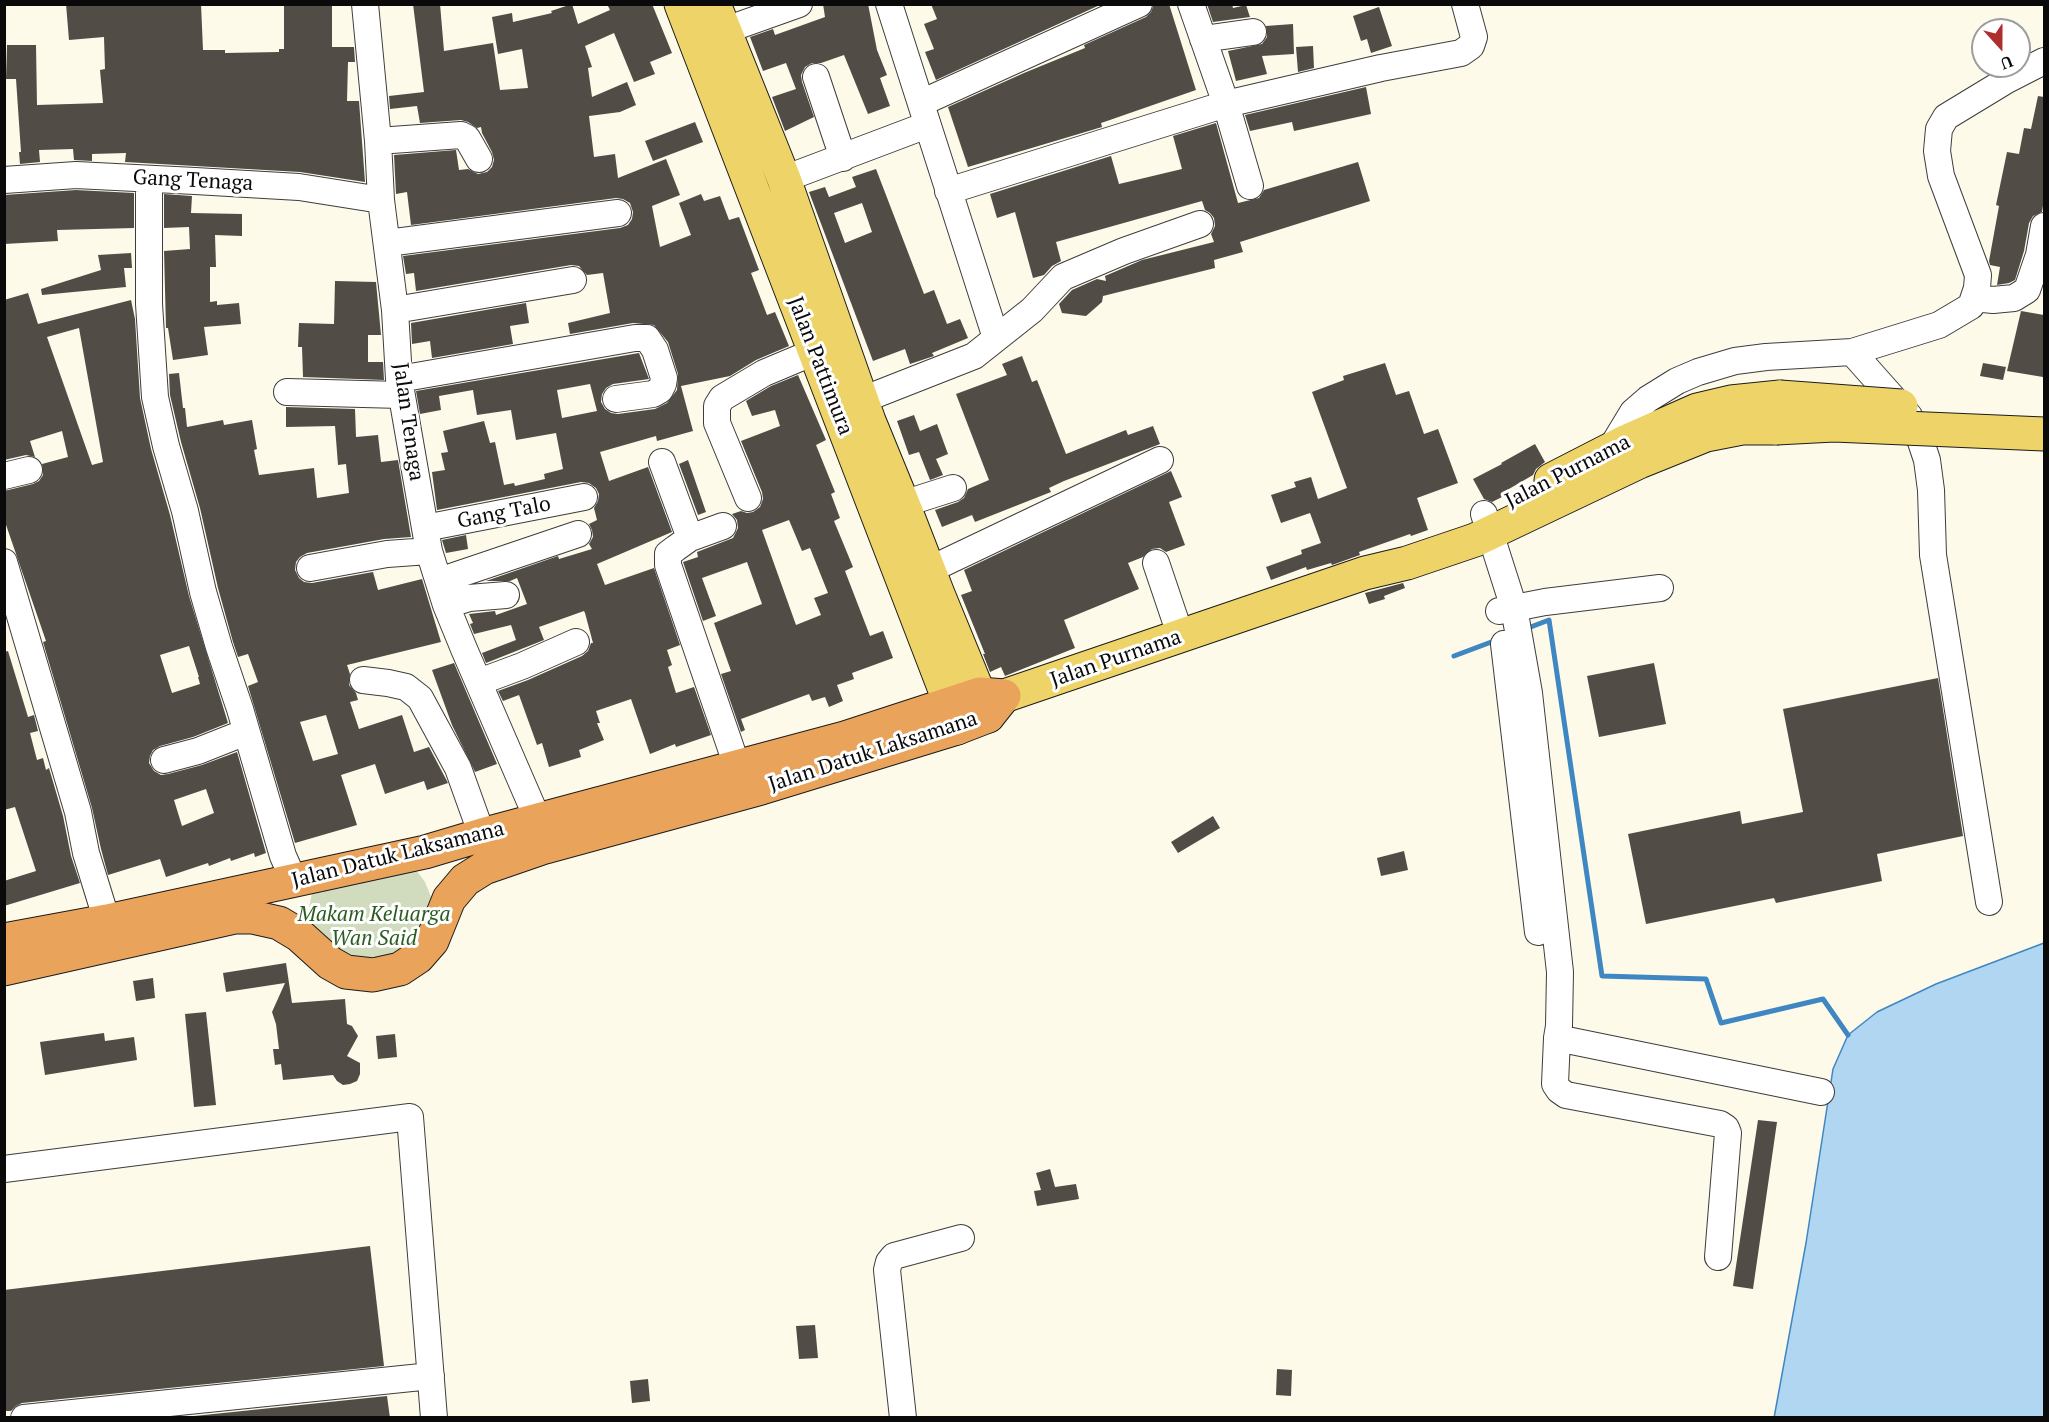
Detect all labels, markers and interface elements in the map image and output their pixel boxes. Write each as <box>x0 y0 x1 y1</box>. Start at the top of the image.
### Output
north arrow <box>1971 18 2031 78</box>
text: U <box>1997 51 2016 75</box>
street label: Gang Tenaga <box>132 165 254 197</box>
street label: Jalan Pattimura <box>782 293 858 439</box>
street label: Jalan Tenaga <box>387 361 429 483</box>
street label: Jalan Purnama <box>1501 430 1635 514</box>
street label: Gang Talo <box>455 492 553 534</box>
street label: Jalan Purnama <box>1047 625 1185 693</box>
street label: Jalan Datuk Laksamana <box>765 706 981 798</box>
street label: Jalan Datuk Laksamana <box>289 816 507 894</box>
park label: Makam Keluarga Wan Said <box>298 902 450 952</box>

